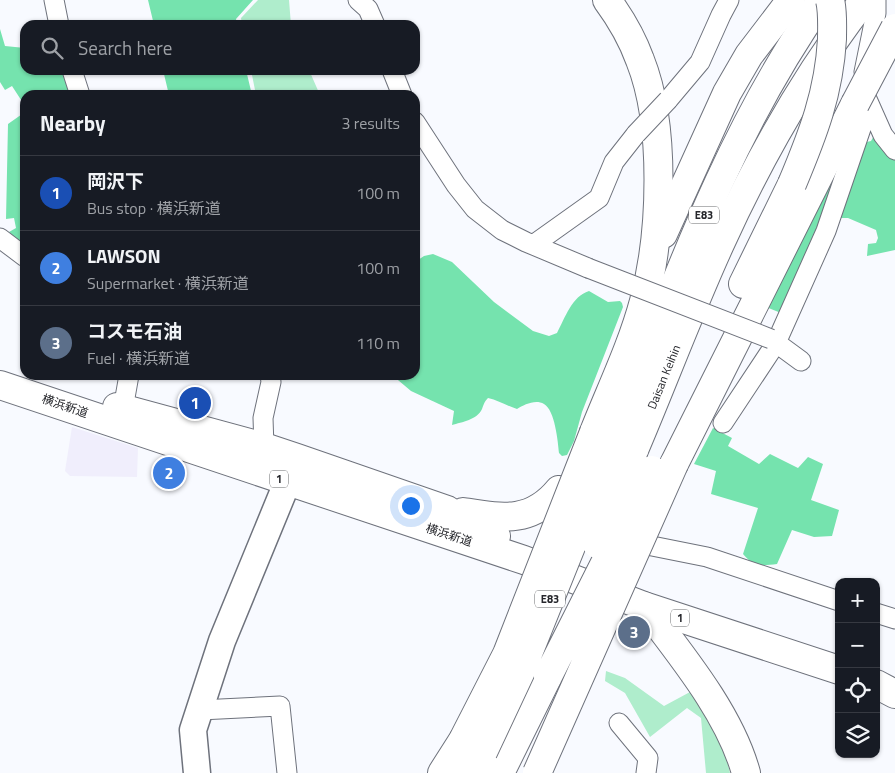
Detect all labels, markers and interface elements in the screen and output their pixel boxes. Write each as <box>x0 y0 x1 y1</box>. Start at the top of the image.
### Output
search box <box>20 20 420 75</box>
text: Search here <box>78 33 172 62</box>
icon: search <box>38 34 66 62</box>
text: Nearby <box>40 107 105 139</box>
text: 3 results <box>341 111 400 135</box>
text: 岡沢下 <box>87 166 144 195</box>
text: 1 <box>52 181 60 205</box>
text: 100 m <box>356 181 400 205</box>
text: Bus stop · 横浜新道 <box>87 196 221 220</box>
road number: E83 <box>689 206 719 224</box>
text: LAWSON <box>87 241 161 270</box>
text: 2 <box>52 256 60 280</box>
text: 100 m <box>356 256 400 280</box>
text: Supermarket · 横浜新道 <box>87 271 249 295</box>
text: コスモ石油 <box>87 316 182 345</box>
text: 3 <box>52 331 60 355</box>
text: 110 m <box>356 331 400 355</box>
street label: Daisan Keihin <box>642 342 685 412</box>
text: Fuel · 横浜新道 <box>87 346 190 370</box>
pin: 1 <box>179 384 211 422</box>
street label: 横浜新道 <box>39 389 91 422</box>
pin: 2 <box>153 454 185 492</box>
road number: 1 <box>270 470 288 488</box>
your location <box>398 493 424 519</box>
street label: 横浜新道 <box>423 518 475 551</box>
map controls <box>835 578 880 758</box>
button: + <box>835 578 880 623</box>
road number: E83 <box>535 590 565 608</box>
road number: 1 <box>671 610 689 626</box>
pin: 3 <box>618 613 650 651</box>
button: − <box>835 623 880 668</box>
button: locate <box>835 668 880 713</box>
button: layers <box>835 713 880 758</box>

